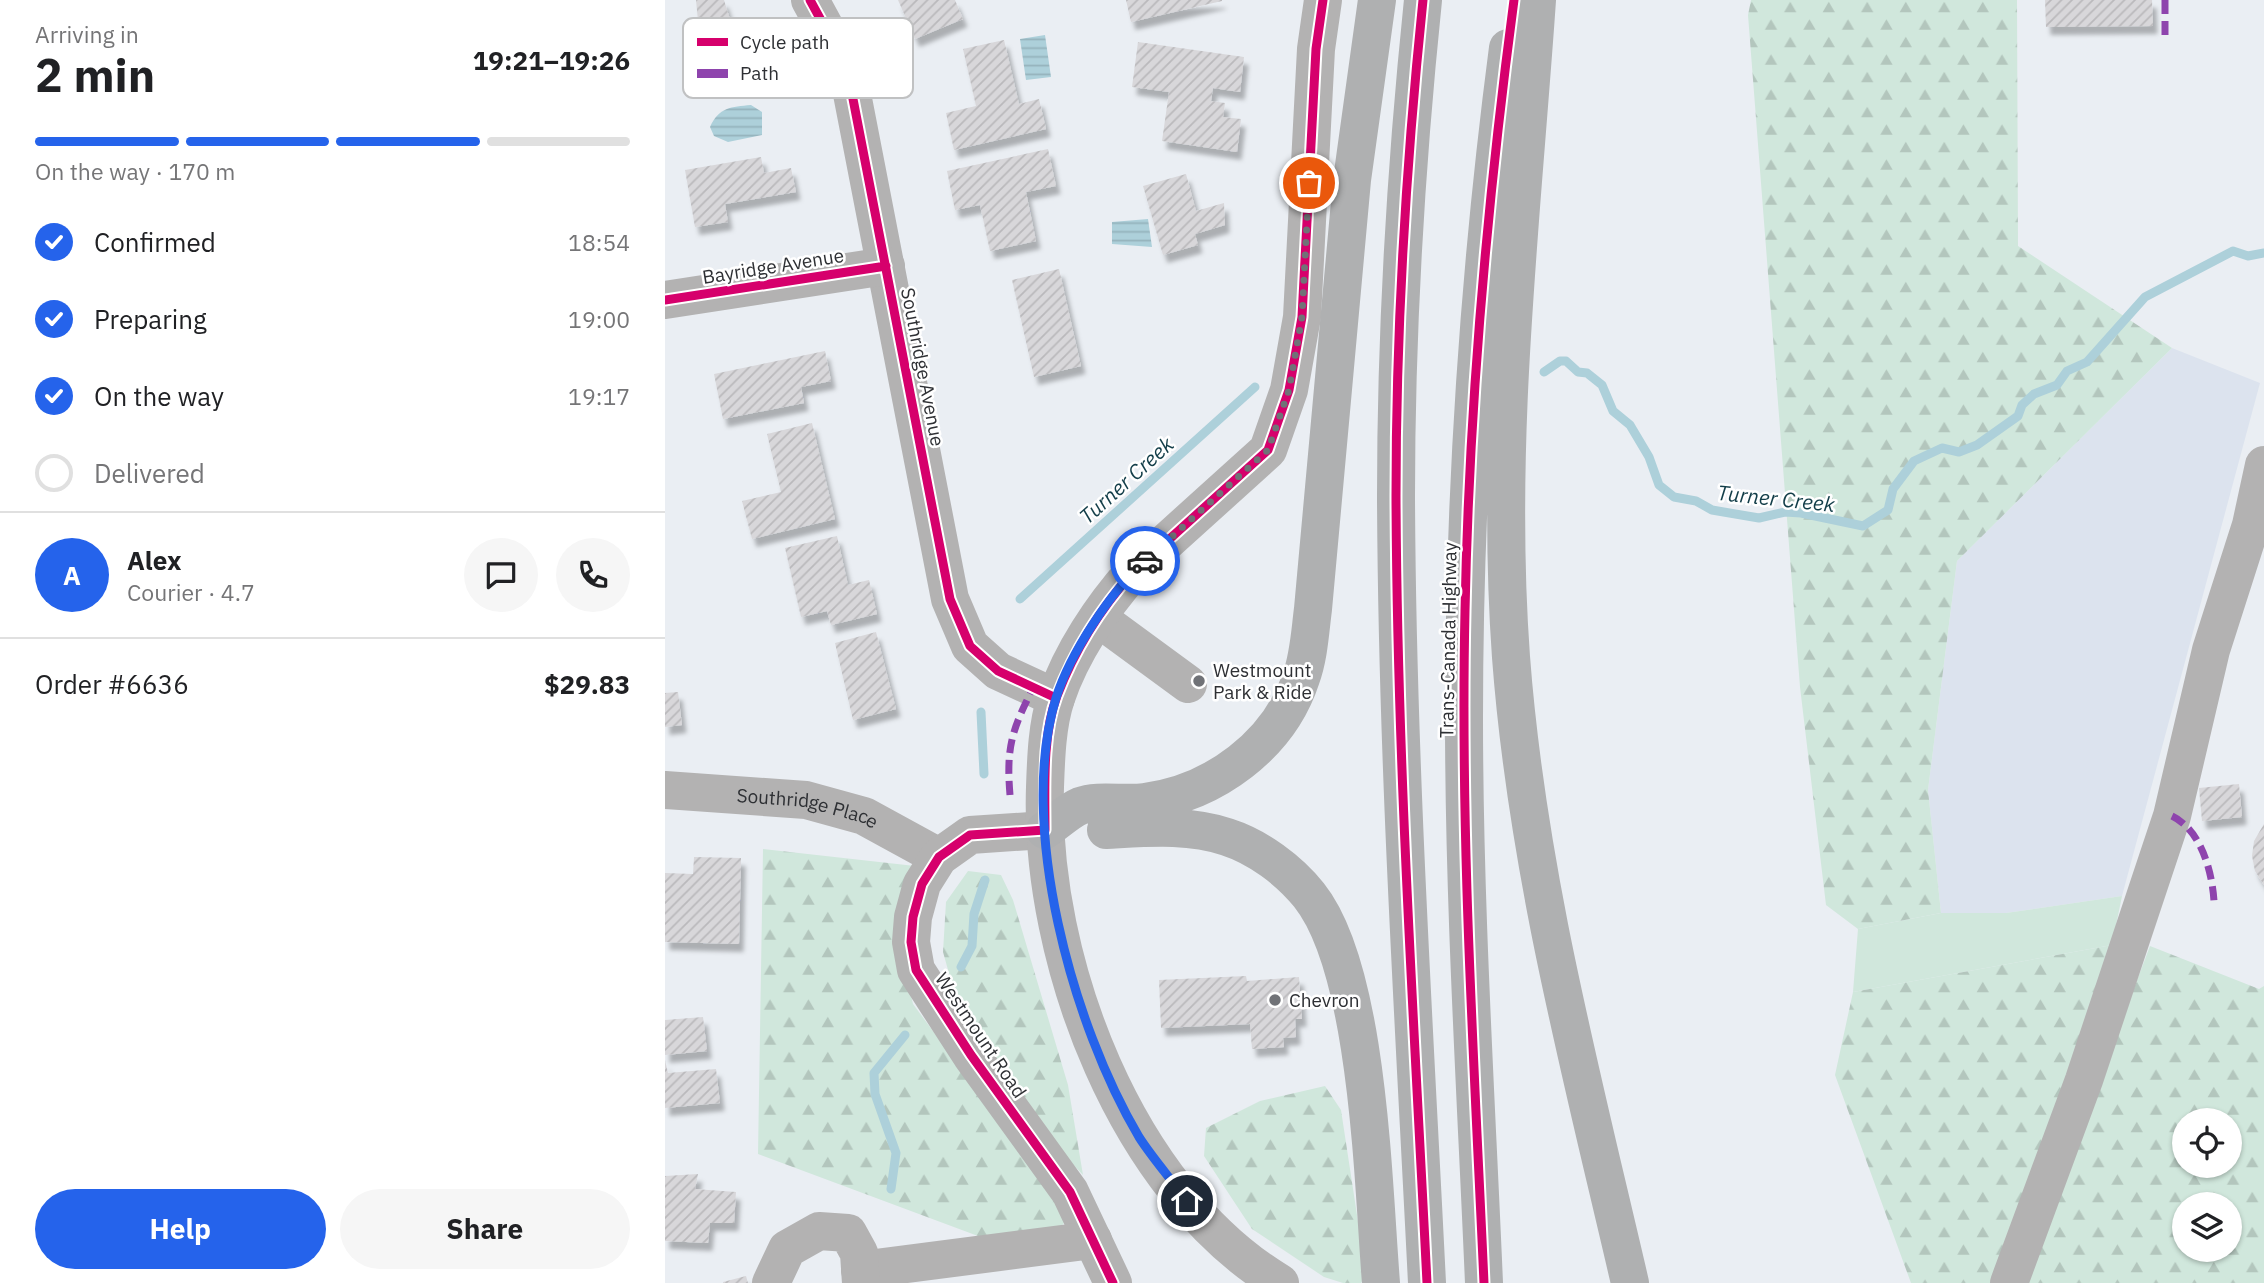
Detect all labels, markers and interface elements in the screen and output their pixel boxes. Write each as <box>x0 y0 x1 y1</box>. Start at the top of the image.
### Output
legend <box>683 18 913 98</box>
text: Arriving in <box>35 19 139 49</box>
text: Cycle path <box>740 30 829 54</box>
text: 19:21–19:26 <box>473 43 630 77</box>
text: 2 min <box>35 45 155 105</box>
text: Path <box>740 61 779 85</box>
pin <box>1279 153 1339 213</box>
text: On the way · 170 m <box>35 156 235 186</box>
icon: bag <box>1290 164 1328 202</box>
icon: check <box>35 223 73 261</box>
text: Confirmed <box>94 225 216 259</box>
text: 18:54 <box>568 227 630 257</box>
street label: Bayridge Avenue <box>701 243 845 289</box>
street label: Southridge Avenue <box>896 286 950 448</box>
icon: check <box>35 300 73 338</box>
text: Preparing <box>94 302 207 336</box>
text: 19:00 <box>568 304 630 334</box>
icon: check <box>35 377 73 415</box>
text: On the way <box>94 379 224 413</box>
text: 19:17 <box>568 381 630 411</box>
water label: Turner Creek <box>1073 429 1180 530</box>
text: Delivered <box>94 456 205 490</box>
water label: Turner Creek <box>1716 478 1837 518</box>
courier <box>1110 526 1180 596</box>
button: chat <box>464 538 538 612</box>
button: phone <box>556 538 630 612</box>
street label: Trans-Canada Highway <box>1434 541 1462 738</box>
icon: car <box>1126 542 1164 580</box>
text: Alex <box>127 543 181 577</box>
text: A <box>63 558 81 592</box>
text: Courier · 4.7 <box>127 577 255 607</box>
place label: Westmount Park & Ride <box>1213 658 1312 704</box>
text: Order #6636 <box>35 667 189 701</box>
text: $29.83 <box>544 667 630 701</box>
marker: Westmount Park & Ride <box>1191 673 1207 689</box>
street label: Southridge Place <box>736 783 883 834</box>
street label: Westmount Road <box>930 968 1032 1102</box>
place label: Chevron <box>1289 988 1360 1012</box>
marker: Chevron <box>1267 992 1283 1008</box>
map controls <box>2172 1108 2242 1262</box>
button: locate <box>2172 1108 2242 1178</box>
pin <box>1157 1171 1217 1231</box>
icon: home <box>1168 1182 1206 1220</box>
button: Help <box>35 1189 326 1269</box>
button: Share <box>340 1189 630 1269</box>
button: layers <box>2172 1192 2242 1262</box>

